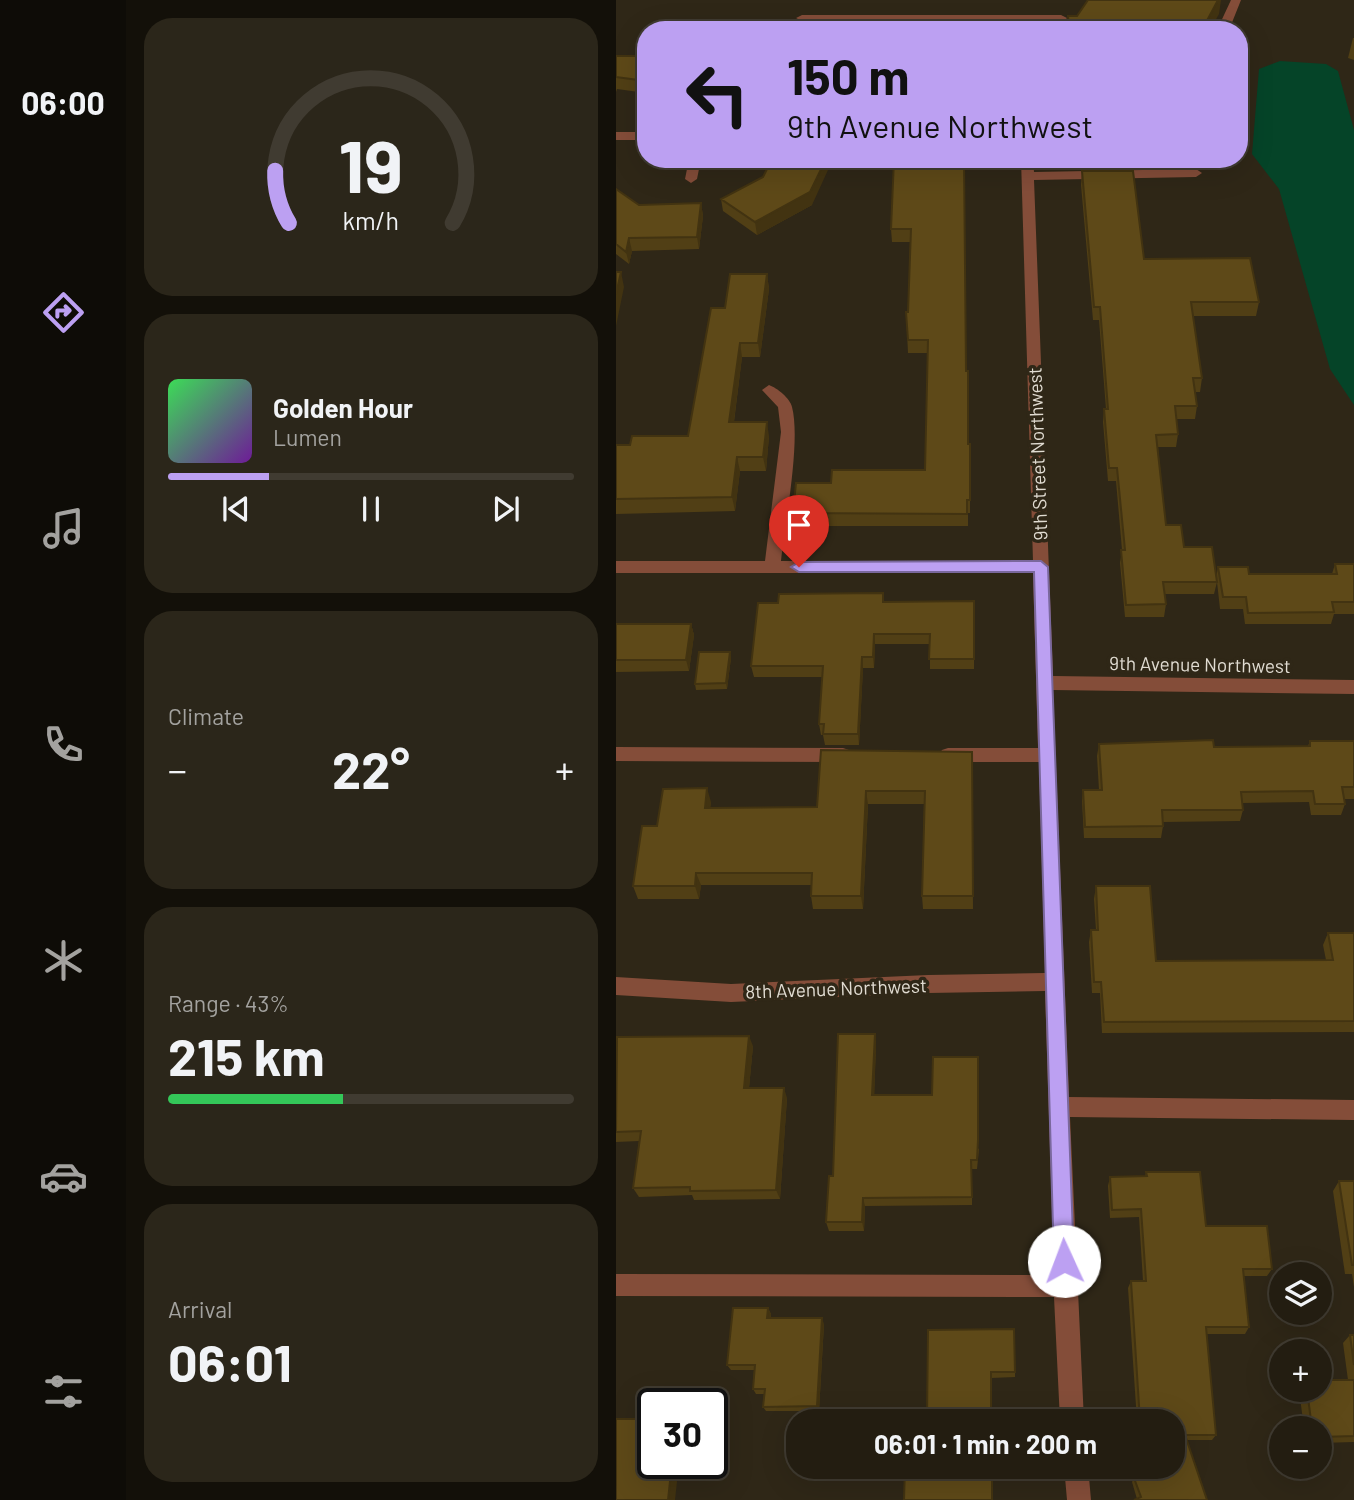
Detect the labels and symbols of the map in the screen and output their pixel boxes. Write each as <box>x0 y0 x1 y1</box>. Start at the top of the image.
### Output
street label: 9th Street Northwest <box>1022 367 1052 541</box>
pin <box>769 495 829 567</box>
street label: 9th Avenue Northwest <box>1109 651 1291 677</box>
street label: 8th Avenue Northwest <box>745 973 927 1003</box>
position arrow <box>1027 1224 1101 1298</box>
speed limit sign: 30 <box>637 1388 728 1479</box>

